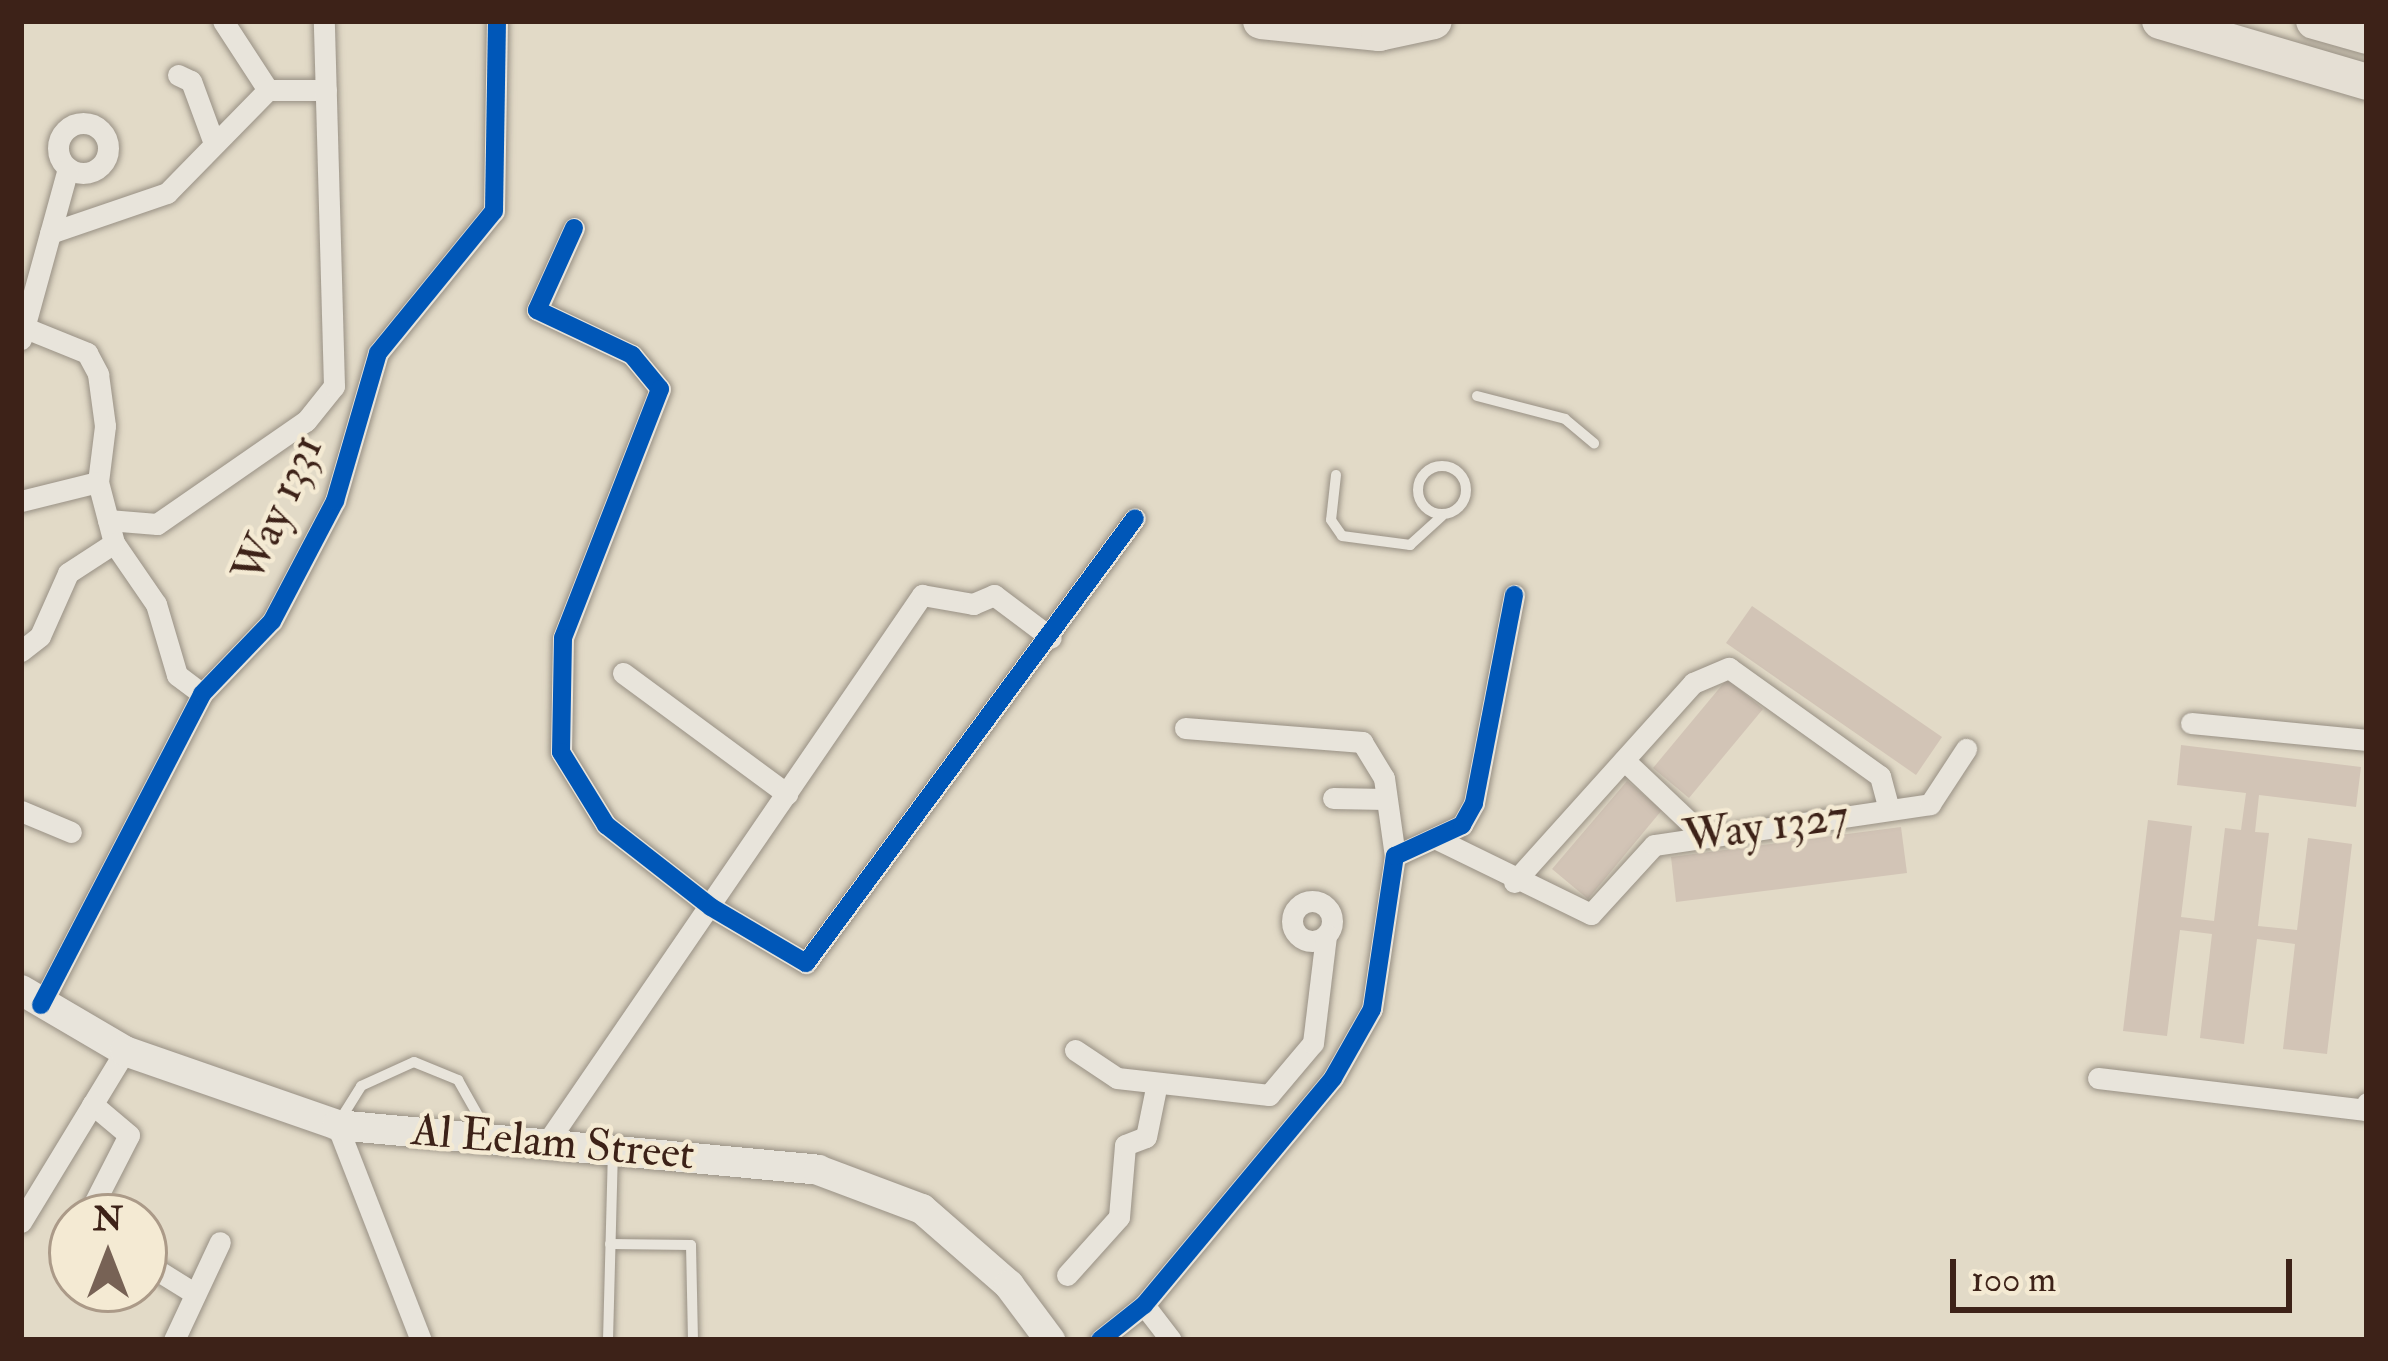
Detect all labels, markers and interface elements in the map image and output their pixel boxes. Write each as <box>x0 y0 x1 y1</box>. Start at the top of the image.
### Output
street label: Way 1331 <box>223 427 335 591</box>
street label: Way 1327 <box>1680 789 1852 865</box>
street label: Al Eelam Street <box>409 1104 697 1182</box>
north arrow <box>48 1193 168 1313</box>
text: N <box>93 1199 123 1240</box>
scale bar <box>1956 1235 2298 1309</box>
text: 100 m <box>1971 1257 2056 1302</box>

